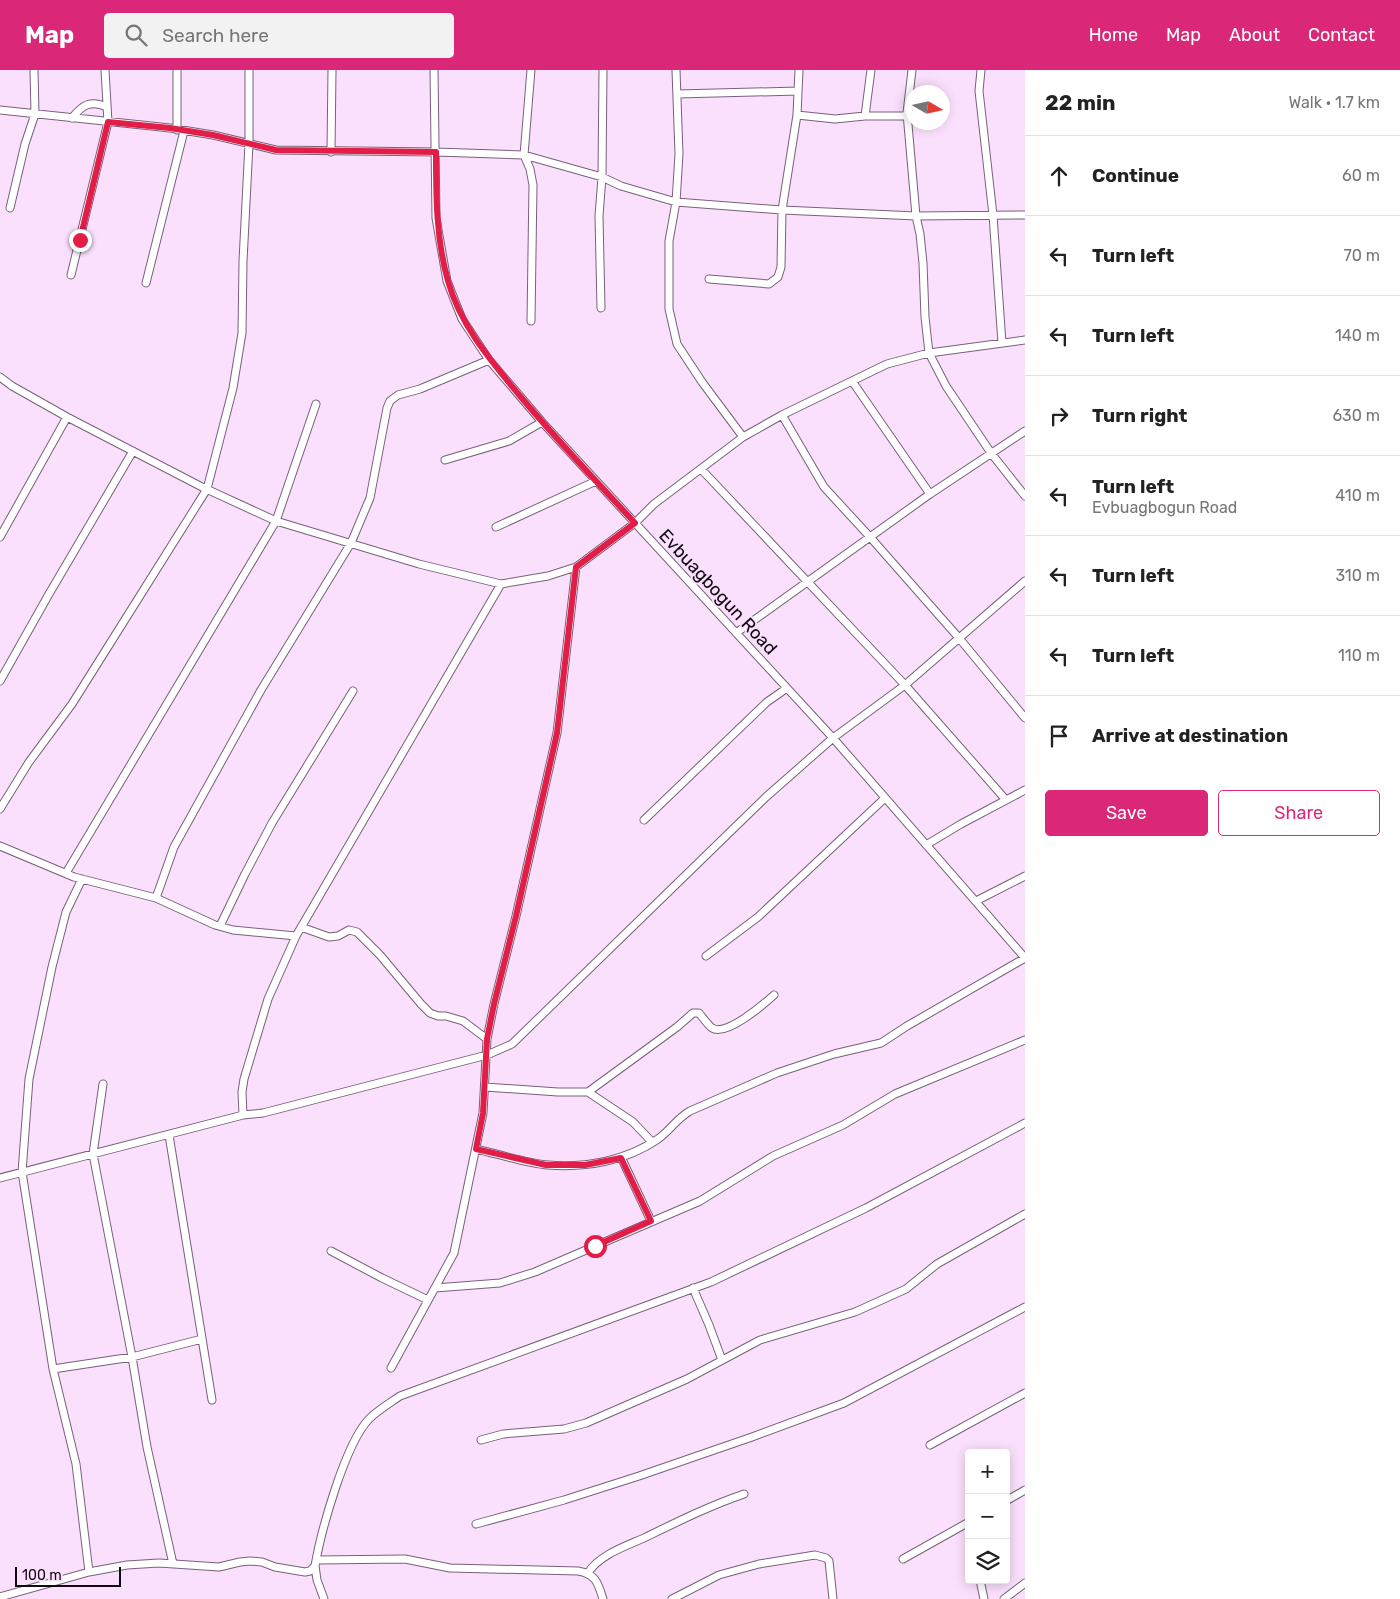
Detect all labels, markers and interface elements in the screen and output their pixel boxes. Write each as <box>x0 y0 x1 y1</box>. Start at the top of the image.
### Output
search box <box>104 13 454 58</box>
text: Map <box>25 21 74 49</box>
icon: search <box>122 21 150 49</box>
text: Search here <box>162 24 269 47</box>
text: Home <box>1089 24 1138 46</box>
text: Map <box>1166 24 1201 46</box>
text: About <box>1229 24 1280 46</box>
text: Contact <box>1308 24 1375 46</box>
north arrow <box>905 85 950 130</box>
text: 22 min <box>1045 90 1116 115</box>
text: Walk · 1.7 km <box>1289 93 1380 112</box>
icon: ahead <box>1045 162 1073 190</box>
text: Continue <box>1092 164 1179 187</box>
text: 60 m <box>1342 166 1380 185</box>
route end <box>69 229 92 252</box>
icon: left <box>1045 242 1073 270</box>
text: Turn left <box>1092 244 1174 267</box>
text: 70 m <box>1343 246 1380 265</box>
icon: left <box>1045 322 1073 350</box>
text: Turn left <box>1092 324 1174 347</box>
text: 140 m <box>1335 326 1380 345</box>
icon: right <box>1045 402 1073 430</box>
text: Turn right <box>1092 404 1187 427</box>
text: 630 m <box>1332 406 1380 425</box>
text: Turn left <box>1092 475 1174 498</box>
icon: left <box>1045 482 1073 510</box>
text: 410 m <box>1335 486 1380 505</box>
text: Evbuagbogun Road <box>1092 498 1237 517</box>
street label: Evbuagbogun Road <box>654 525 782 659</box>
icon: left <box>1045 562 1073 590</box>
text: Turn left <box>1092 564 1174 587</box>
text: 310 m <box>1336 566 1380 585</box>
icon: left <box>1045 642 1073 670</box>
text: Turn left <box>1092 644 1174 667</box>
text: 110 m <box>1338 646 1380 665</box>
icon: arrive <box>1045 722 1073 750</box>
text: Arrive at destination <box>1092 724 1288 747</box>
button: Save <box>1045 790 1208 836</box>
button: Share <box>1218 790 1380 836</box>
route start <box>584 1235 607 1258</box>
map controls <box>965 1449 1010 1584</box>
button: + <box>965 1449 1010 1494</box>
button: − <box>965 1494 1010 1539</box>
button: layers <box>965 1539 1010 1584</box>
scale bar <box>15 1564 121 1587</box>
text: 100 m <box>22 1567 62 1584</box>

